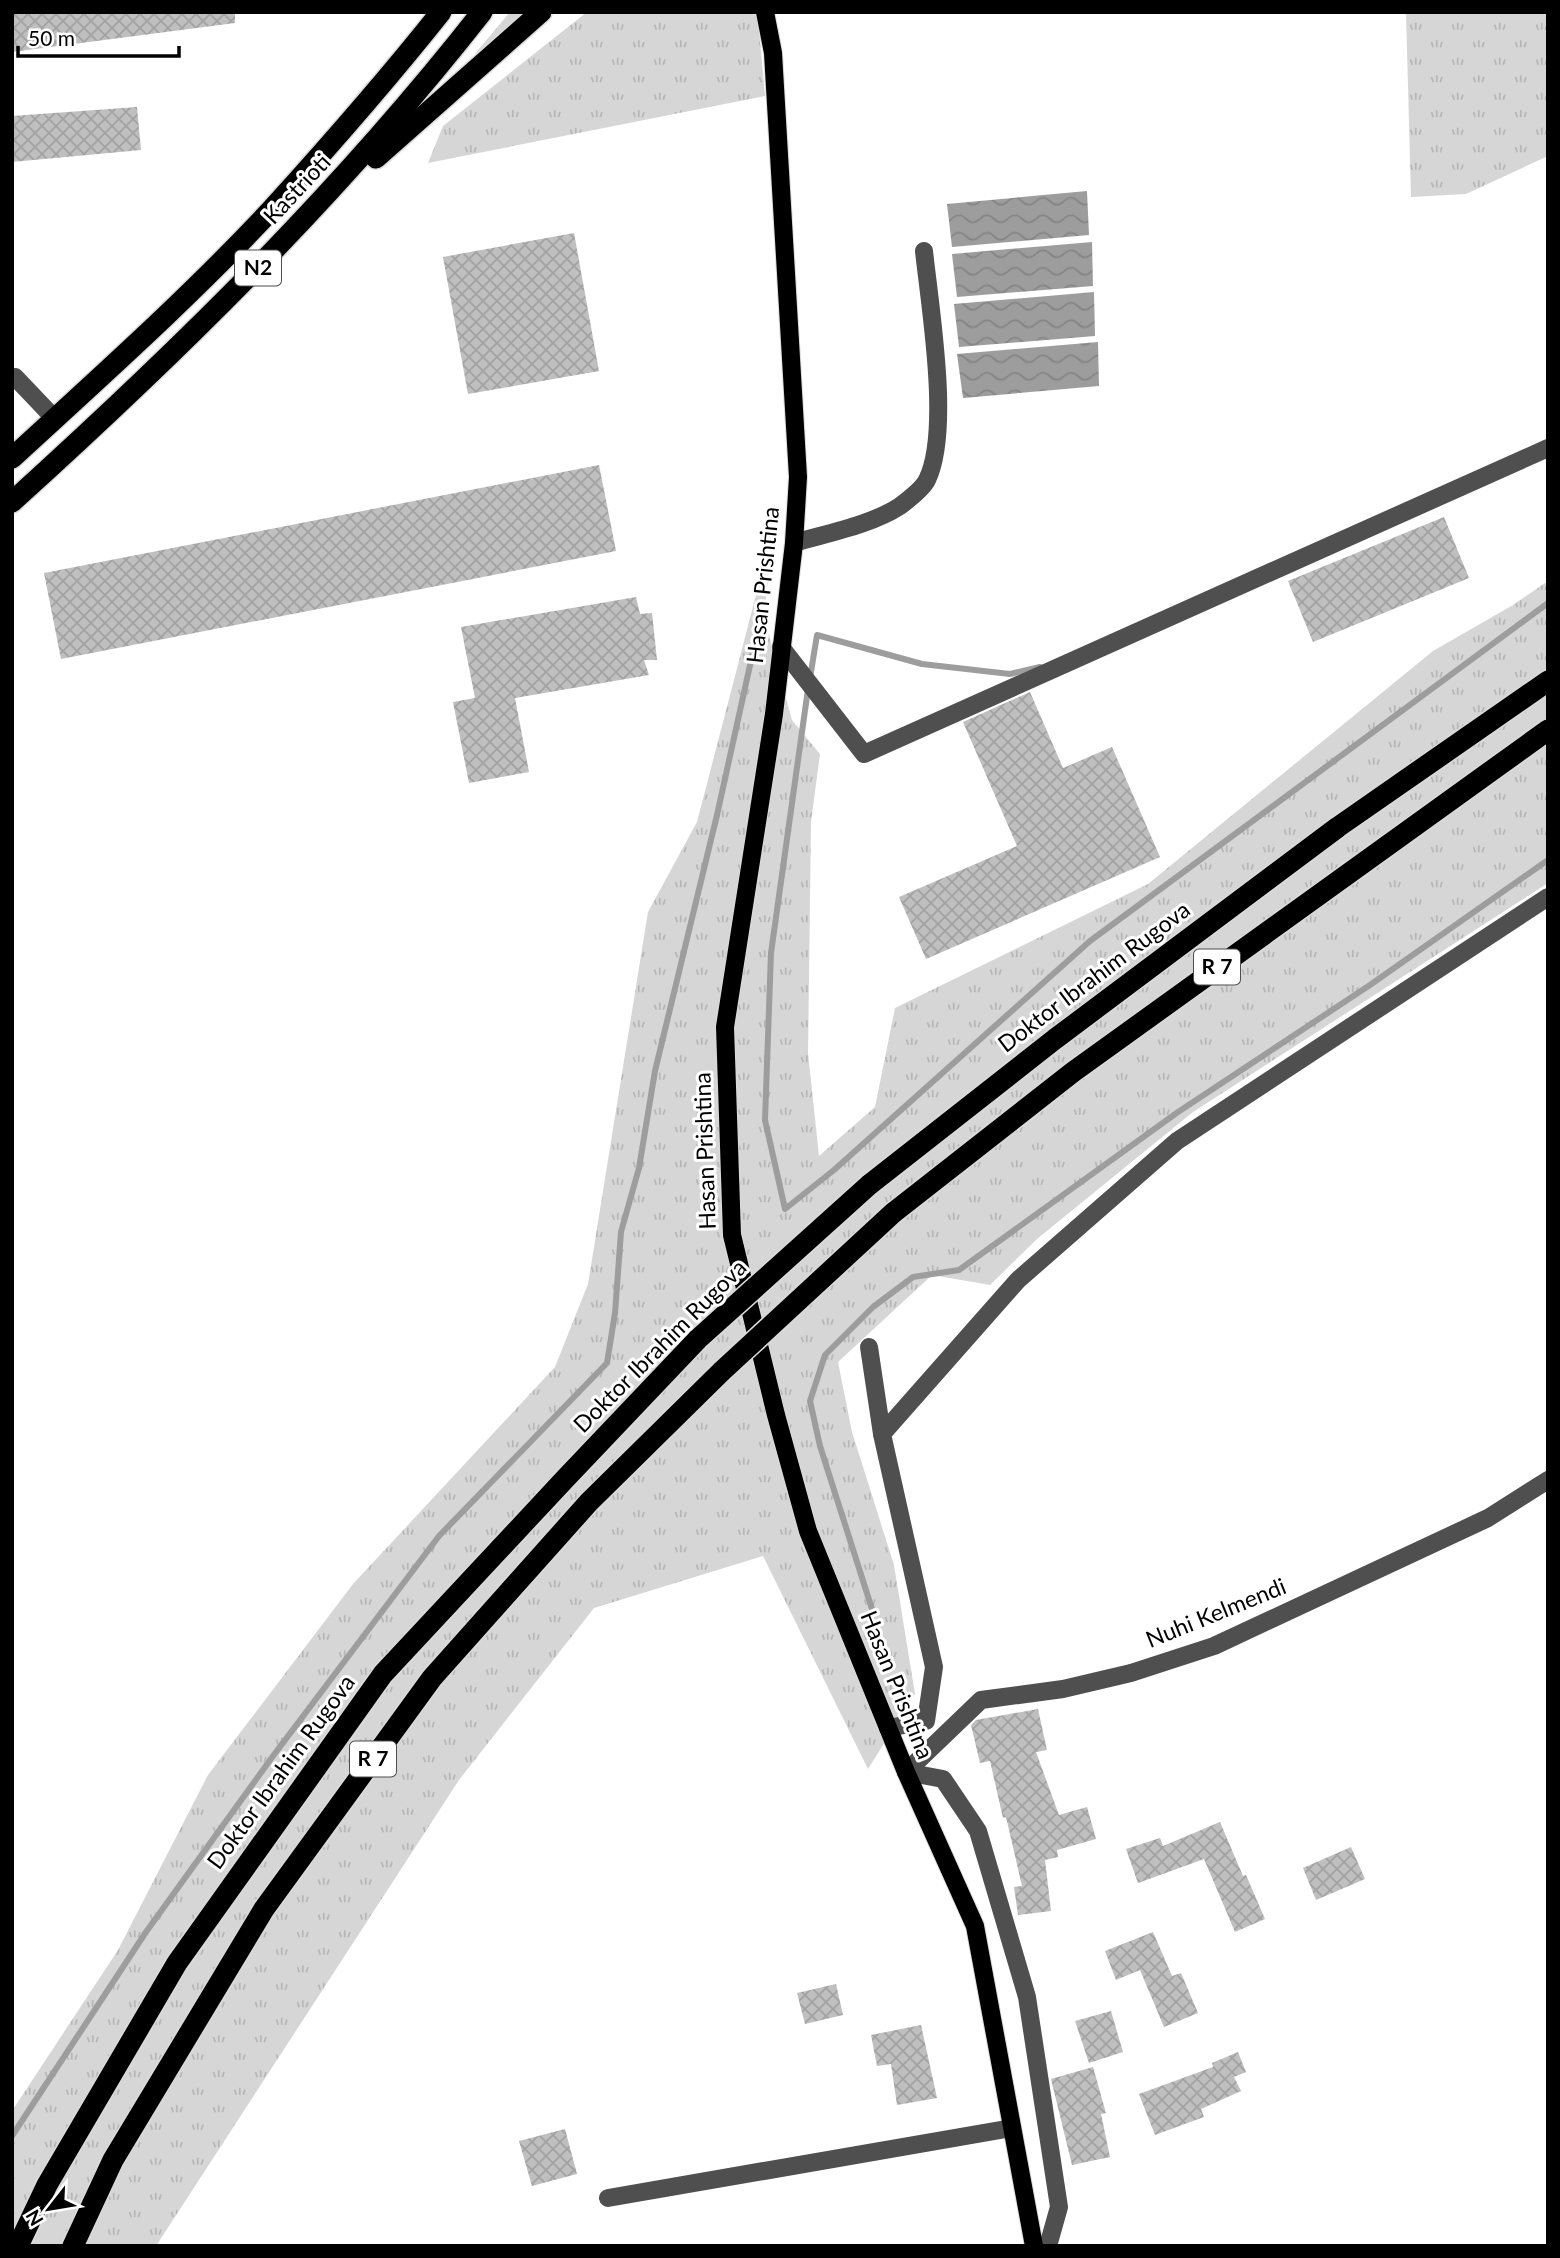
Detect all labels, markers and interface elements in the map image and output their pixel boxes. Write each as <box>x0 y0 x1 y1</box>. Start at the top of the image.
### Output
scale bar <box>18 14 178 58</box>
text: 50 m <box>28 25 75 50</box>
street label: Kastrioti <box>257 147 336 229</box>
road number: N2 <box>235 250 281 286</box>
street label: Hasan Prishtina <box>740 505 784 665</box>
street label: Doktor Ibrahim Rugova <box>992 895 1195 1058</box>
road number: R 7 <box>1194 950 1240 984</box>
street label: Hasan Prishtina <box>687 1072 721 1230</box>
street label: Doktor Ibrahim Rugova <box>567 1253 752 1438</box>
street label: Nuhi Kelmendi <box>1141 1571 1290 1653</box>
street label: Hasan Prishtina <box>855 1606 940 1763</box>
street label: Doktor Ibrahim Rugova <box>200 1669 360 1874</box>
road number: R 7 <box>350 1742 396 1776</box>
north arrow <box>14 2174 84 2244</box>
text: N <box>20 2206 48 2230</box>

